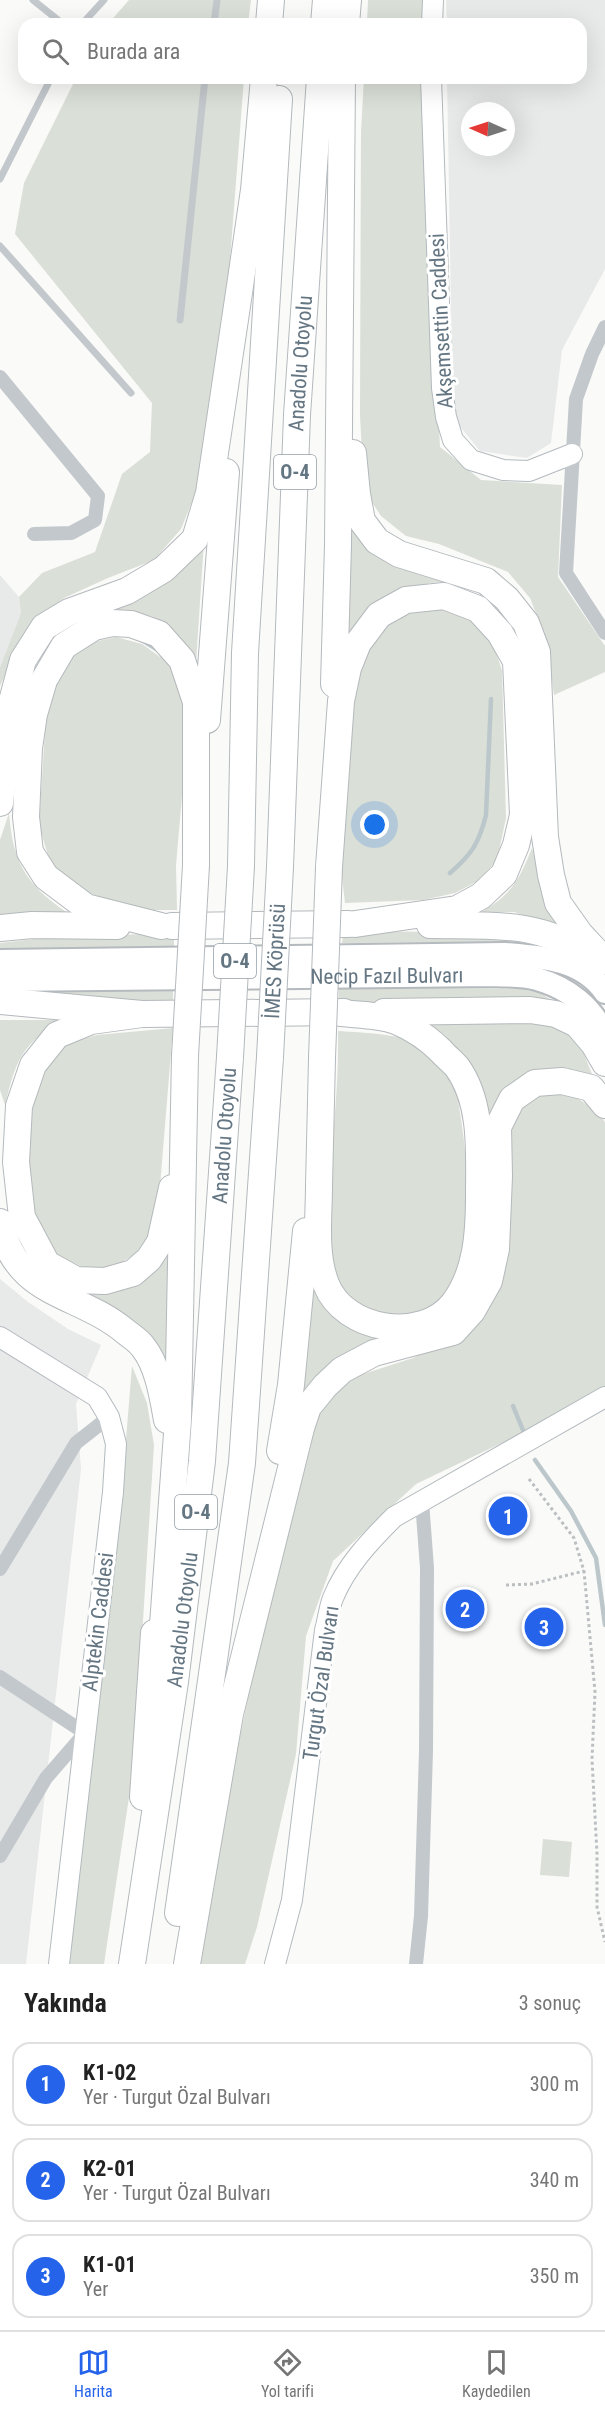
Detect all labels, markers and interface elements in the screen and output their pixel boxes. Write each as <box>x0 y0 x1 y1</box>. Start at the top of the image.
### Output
search box <box>18 18 587 84</box>
icon: search <box>39 35 72 68</box>
text: Burada ara <box>87 39 180 64</box>
north arrow <box>461 102 515 156</box>
street label: Akşemsettin Caddesi <box>424 233 458 409</box>
street label: Anadolu Otoyolu <box>284 295 317 432</box>
road number: O-4 <box>274 455 316 489</box>
your location <box>360 810 389 839</box>
street label: İMES Köprüsü <box>260 903 290 1020</box>
road number: O-4 <box>214 944 256 978</box>
street label: Necip Fazıl Bulvarı <box>310 963 464 989</box>
street label: Anadolu Otoyolu <box>208 1067 241 1204</box>
pin: 1 <box>488 1494 528 1538</box>
road number: O-4 <box>175 1495 217 1529</box>
street label: Alptekin Caddesi <box>78 1551 118 1693</box>
street label: Anadolu Otoyolu <box>162 1551 203 1689</box>
pin: 2 <box>446 1586 484 1632</box>
street label: Turgut Özal Bulvarı <box>298 1604 344 1762</box>
pin: 3 <box>524 1604 564 1650</box>
text: Yakında <box>24 1988 107 2018</box>
text: 3 sonuç <box>519 1991 581 2015</box>
text: K1-02 <box>83 2060 136 2085</box>
text: 1 <box>40 2072 51 2096</box>
text: 300 m <box>530 2072 579 2096</box>
text: Yer · Turgut Özal Bulvarı <box>83 2085 271 2109</box>
text: K2-01 <box>83 2156 136 2181</box>
text: 2 <box>40 2168 51 2192</box>
text: 340 m <box>530 2168 579 2192</box>
text: Yer · Turgut Özal Bulvarı <box>83 2181 271 2205</box>
text: K1-01 <box>83 2252 136 2277</box>
text: 3 <box>40 2264 51 2288</box>
text: 350 m <box>530 2264 579 2288</box>
text: Yer <box>83 2277 108 2301</box>
tab: Harita <box>74 2346 113 2401</box>
tab: Yol tarifi <box>261 2346 314 2401</box>
tab: Kaydedilen <box>462 2346 531 2401</box>

